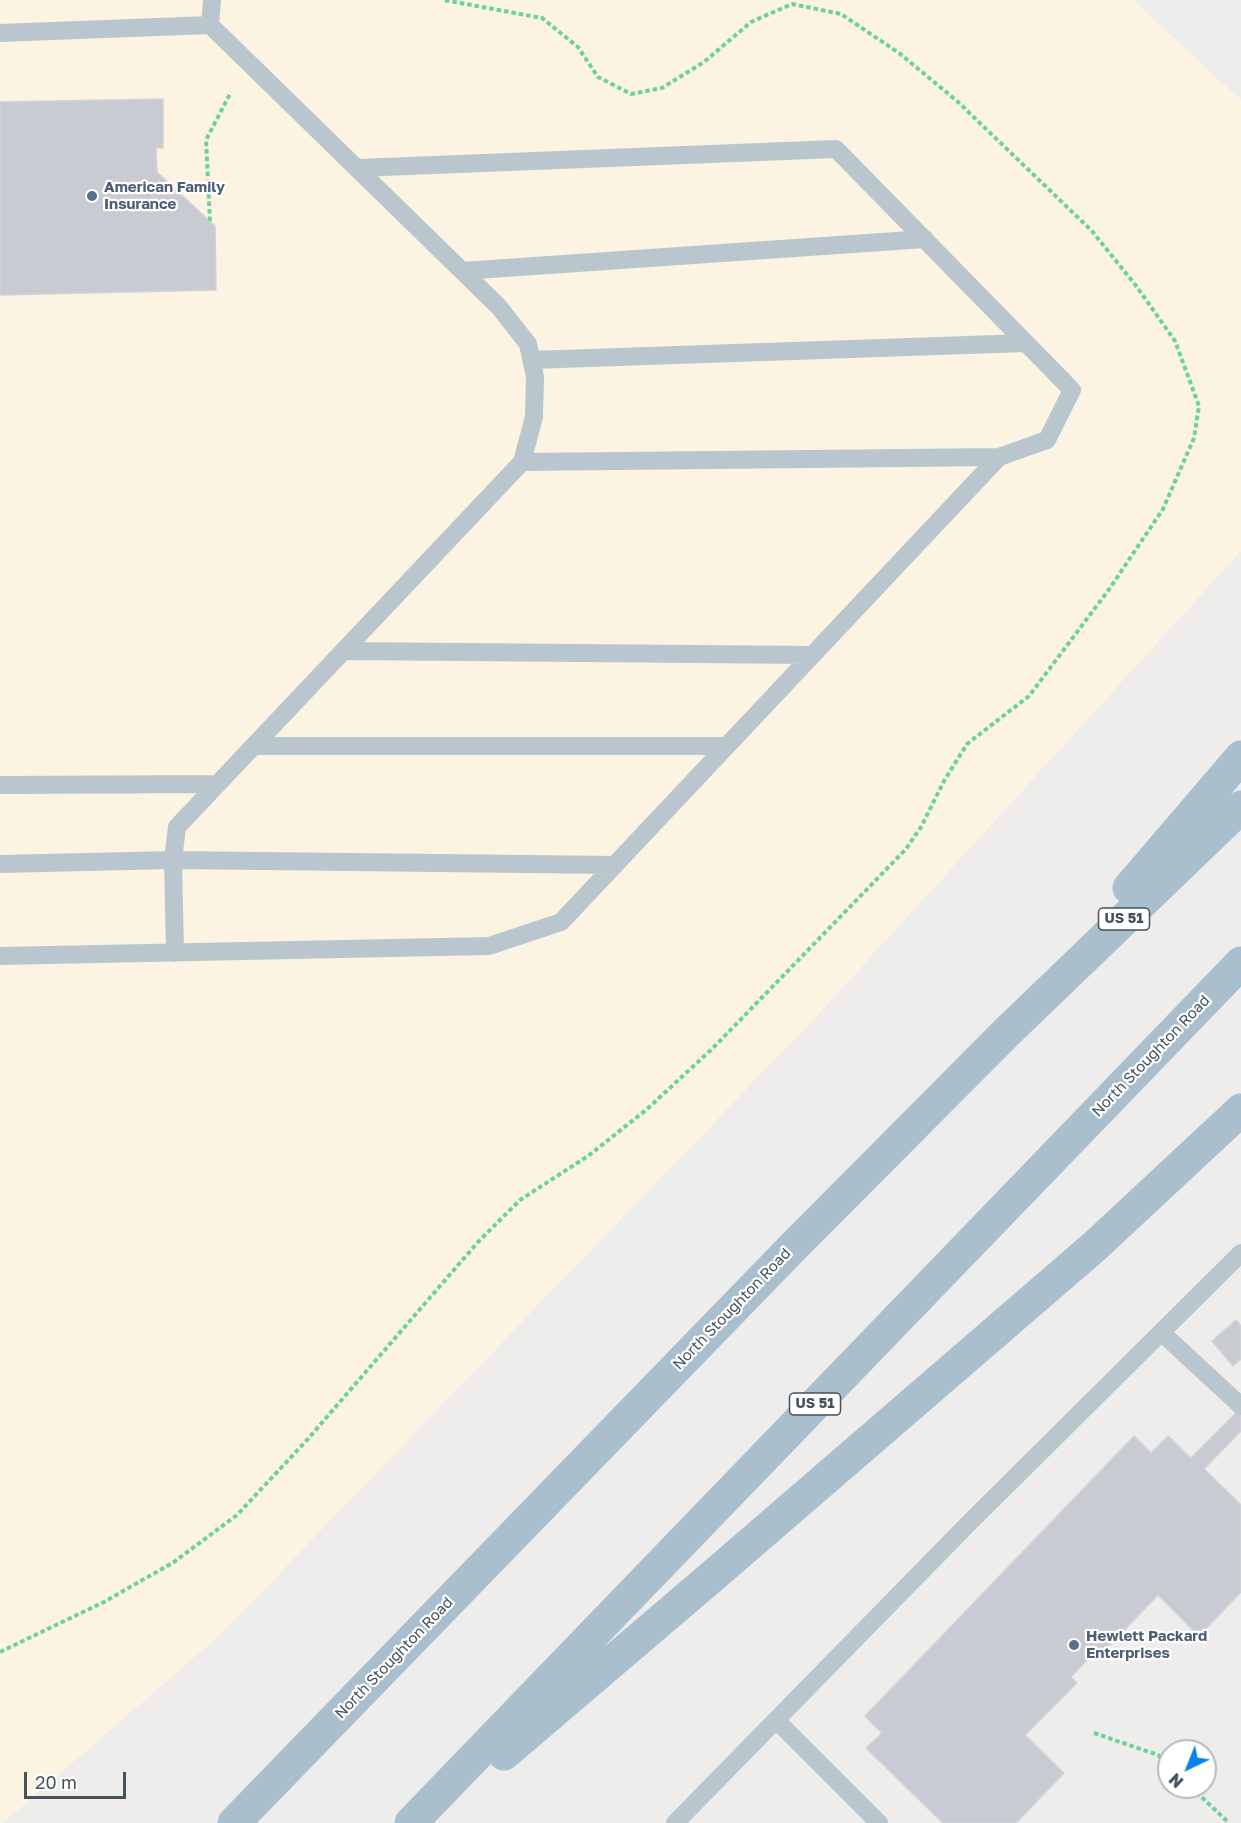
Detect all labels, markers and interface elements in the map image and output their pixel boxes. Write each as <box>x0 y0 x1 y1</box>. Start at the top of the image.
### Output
place label: American Family Insurance <box>104 178 225 213</box>
marker: American Family Insurance <box>85 189 99 203</box>
road number: US 51 <box>1098 908 1150 930</box>
street label: North Stoughton Road <box>1088 992 1214 1120</box>
street label: North Stoughton Road <box>669 1245 795 1373</box>
road number: US 51 <box>790 1393 840 1415</box>
street label: North Stoughton Road <box>331 1594 457 1722</box>
place label: Hewlett Packard Enterprises <box>1086 1627 1207 1662</box>
marker: Hewlett Packard Enterprises <box>1067 1638 1081 1652</box>
north arrow <box>1157 1739 1217 1799</box>
scale bar <box>27 1760 129 1798</box>
text: N <box>1165 1769 1187 1792</box>
text: 20 m <box>35 1771 77 1793</box>

